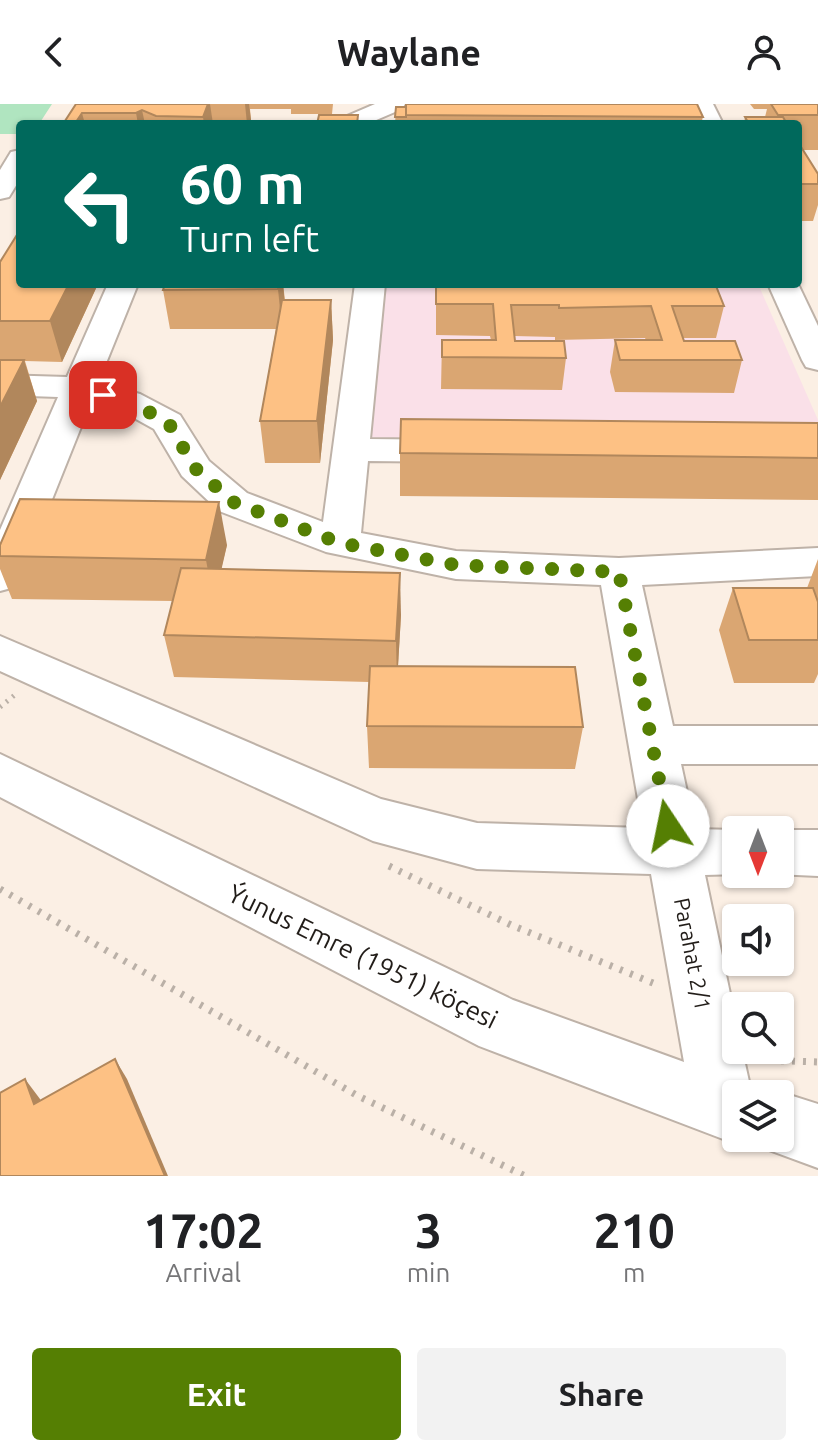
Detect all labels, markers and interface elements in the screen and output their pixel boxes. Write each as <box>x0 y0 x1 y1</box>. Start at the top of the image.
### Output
icon: back <box>32 30 76 74</box>
icon: person <box>742 30 786 74</box>
text: Waylane <box>337 32 481 73</box>
icon: left <box>48 152 152 256</box>
text: 60 m <box>180 152 305 215</box>
text: Turn left <box>180 218 319 259</box>
pin <box>69 361 137 429</box>
icon: arrive <box>81 373 125 417</box>
position arrow <box>626 784 710 868</box>
north arrow <box>722 816 794 888</box>
map controls <box>722 816 794 1152</box>
street label: Ýunus Emre (1951) köçesi <box>224 877 503 1034</box>
street label: Parahat 2/1 <box>670 895 716 1013</box>
button: sound <box>722 904 794 976</box>
button: search <box>722 992 794 1064</box>
button: layers <box>722 1080 794 1152</box>
text: 17:02 <box>143 1203 263 1257</box>
text: 3 <box>415 1203 442 1257</box>
text: 210 <box>594 1203 675 1257</box>
text: Arrival <box>165 1258 241 1287</box>
text: min <box>407 1258 450 1287</box>
text: m <box>623 1258 645 1287</box>
button: Exit <box>32 1348 401 1440</box>
button: Share <box>417 1348 786 1440</box>

